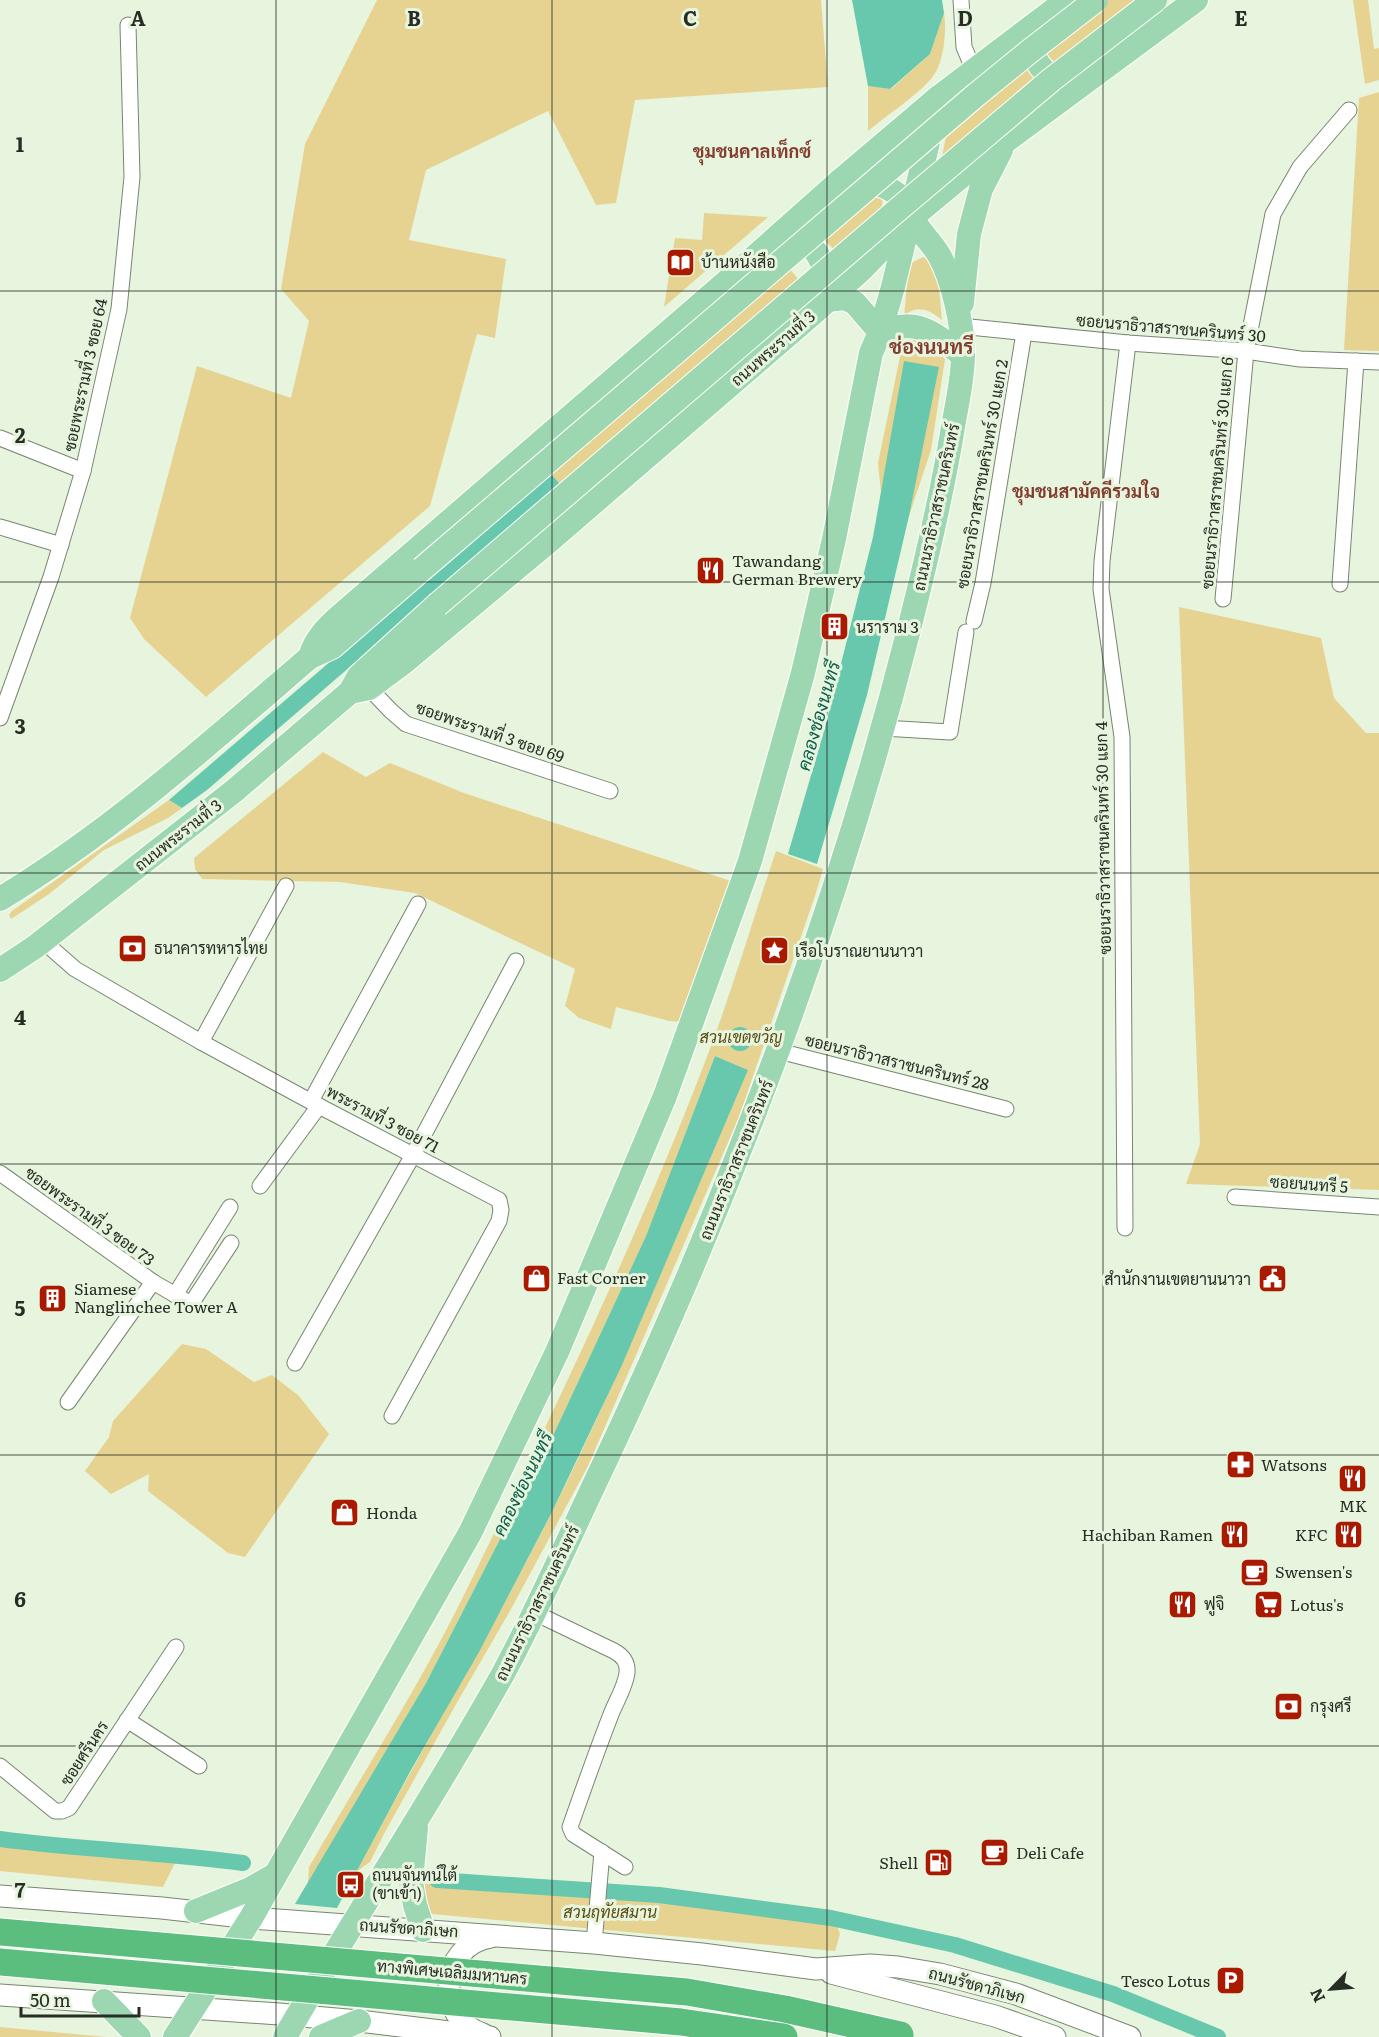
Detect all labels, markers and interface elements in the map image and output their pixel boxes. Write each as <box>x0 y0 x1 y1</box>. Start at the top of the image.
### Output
text: A <box>130 2 146 32</box>
text: B <box>407 2 421 32</box>
text: C <box>683 2 697 32</box>
text: D <box>957 2 973 32</box>
text: E <box>1234 2 1248 32</box>
text: 1 <box>16 128 24 158</box>
district label: ชุมชนคาลเท็กซ์ <box>693 137 812 166</box>
library icon: บ้านหนังสือ <box>664 246 696 278</box>
place label: บ้านหนังสือ <box>701 249 776 273</box>
street label: ซอยพระรามที่ 3 ซอย 64 <box>55 296 112 454</box>
street label: ถนนพระรามที่ 3 <box>724 303 820 391</box>
street label: ซอยนราธิวาสราชนครินทร์ 30 <box>1075 307 1267 347</box>
district label: ช่องนนทรี <box>889 330 973 360</box>
street label: ซอยนราธิวาสราชนครินทร์ 30 แยก 6 <box>1194 355 1238 590</box>
street label: ซอยนราธิวาสราชนครินทร์ 30 แยก 2 <box>949 357 1013 590</box>
text: 2 <box>15 419 26 449</box>
street label: ถนนนราธิวาสราชนครินทร์ <box>906 421 965 593</box>
district label: ชุมชนสามัคคีรวมใจ <box>1012 477 1160 506</box>
place label: Tawandang German Brewery <box>732 548 863 590</box>
restaurant icon: Tawandang German Brewery <box>695 554 727 586</box>
building icon: นราราม 3 <box>819 611 851 643</box>
place label: นราราม 3 <box>856 614 919 638</box>
water label: คลองช่องนนทรี <box>789 656 846 774</box>
street label: ซอยพระรามที่ 3 ซอย 69 <box>413 693 568 768</box>
text: 3 <box>14 710 26 740</box>
street label: ซอยนราธิวาสราชนครินทร์ 30 แยก 4 <box>1088 721 1116 955</box>
street label: ถนนพระรามที่ 3 <box>128 792 226 876</box>
bank icon: ธนาคารทหารไทย <box>117 932 149 964</box>
place label: ธนาคารทหารไทย <box>154 935 268 959</box>
place icon: เรือโบราณยานนาวา <box>758 935 790 967</box>
place label: เรือโบราณยานนาวา <box>795 938 923 962</box>
text: 4 <box>14 1001 26 1031</box>
park label: สวนเขตขวัญ <box>700 1024 783 1048</box>
street label: ซอยนราธิวาสราชนครินทร์ 28 <box>802 1026 992 1096</box>
street label: ถนนนราธิวาสราชนครินทร์ <box>692 1076 778 1243</box>
street label: พระรามที่ 3 ซอย 71 <box>323 1077 445 1158</box>
street label: ซอยพระรามที่ 3 ซอย 73 <box>21 1159 161 1271</box>
street label: ซอยนนทรี 5 <box>1269 1168 1349 1198</box>
shop icon: Fast Corner <box>520 1262 552 1294</box>
public building icon: สำนักงานเขตยานนาวา <box>1256 1263 1288 1295</box>
place label: Fast Corner <box>557 1265 646 1289</box>
place label: สำนักงานเขตยานนาวา <box>1104 1266 1251 1290</box>
place label: Siamese Nanglinchee Tower A <box>74 1276 238 1318</box>
building icon: Siamese Nanglinchee Tower A <box>37 1282 69 1314</box>
text: 5 <box>15 1292 26 1322</box>
water label: คลองช่องนนทรี <box>485 1425 559 1540</box>
pharmacy icon: Watsons <box>1224 1449 1256 1481</box>
place label: Watsons <box>1261 1452 1327 1476</box>
restaurant icon: MK <box>1337 1462 1369 1494</box>
place label: MK <box>1339 1493 1367 1517</box>
shop icon: Honda <box>329 1497 361 1529</box>
place label: Honda <box>366 1500 418 1524</box>
restaurant icon: Hachiban Ramen <box>1218 1519 1250 1551</box>
restaurant icon: KFC <box>1333 1519 1365 1551</box>
street label: ถนนนราธิวาสราชนครินทร์ <box>488 1520 584 1684</box>
place label: Hachiban Ramen <box>1082 1522 1213 1546</box>
place label: KFC <box>1295 1522 1328 1546</box>
cafe icon: Swensen's <box>1238 1556 1270 1588</box>
place label: Swensen's <box>1275 1559 1352 1583</box>
text: 6 <box>14 1583 26 1613</box>
restaurant icon: ฟูจิ <box>1167 1588 1199 1620</box>
supermarket icon: Lotus's <box>1253 1589 1285 1621</box>
place label: ฟูจิ <box>1204 1591 1224 1616</box>
place label: Lotus's <box>1290 1592 1344 1616</box>
bank icon: กรุงศรี <box>1273 1690 1305 1722</box>
place label: กรุงศรี <box>1310 1693 1352 1718</box>
street label: ซอยศรีนคร <box>53 1715 113 1790</box>
cafe icon: Deli Cafe <box>979 1837 1011 1869</box>
place label: Deli Cafe <box>1016 1840 1084 1864</box>
fuel station icon: Shell <box>923 1847 955 1879</box>
place label: Shell <box>879 1850 918 1874</box>
place label: ถนนจันทน์ใต้ (ขาเข้า) <box>372 1862 458 1904</box>
bus stop icon: ถนนจันทน์ใต้ (ขาเข้า) <box>335 1868 367 1900</box>
text: 7 <box>15 1874 26 1904</box>
park label: สวนฤทัยสมาน <box>563 1899 657 1923</box>
street label: ถนนรัชดาภิเษก <box>359 1912 459 1942</box>
street label: ทางพิเศษเฉลิมมหานคร <box>376 1952 529 1990</box>
north arrow <box>1301 1959 1361 2019</box>
street label: ถนนรัชดาภิเษก <box>926 1960 1028 2008</box>
parking icon: Tesco Lotus <box>1215 1965 1247 1997</box>
place label: Tesco Lotus <box>1121 1968 1210 1992</box>
scale bar <box>21 1980 140 2018</box>
text: N <box>1303 1985 1330 2007</box>
text: 50 m <box>30 1986 71 2013</box>

